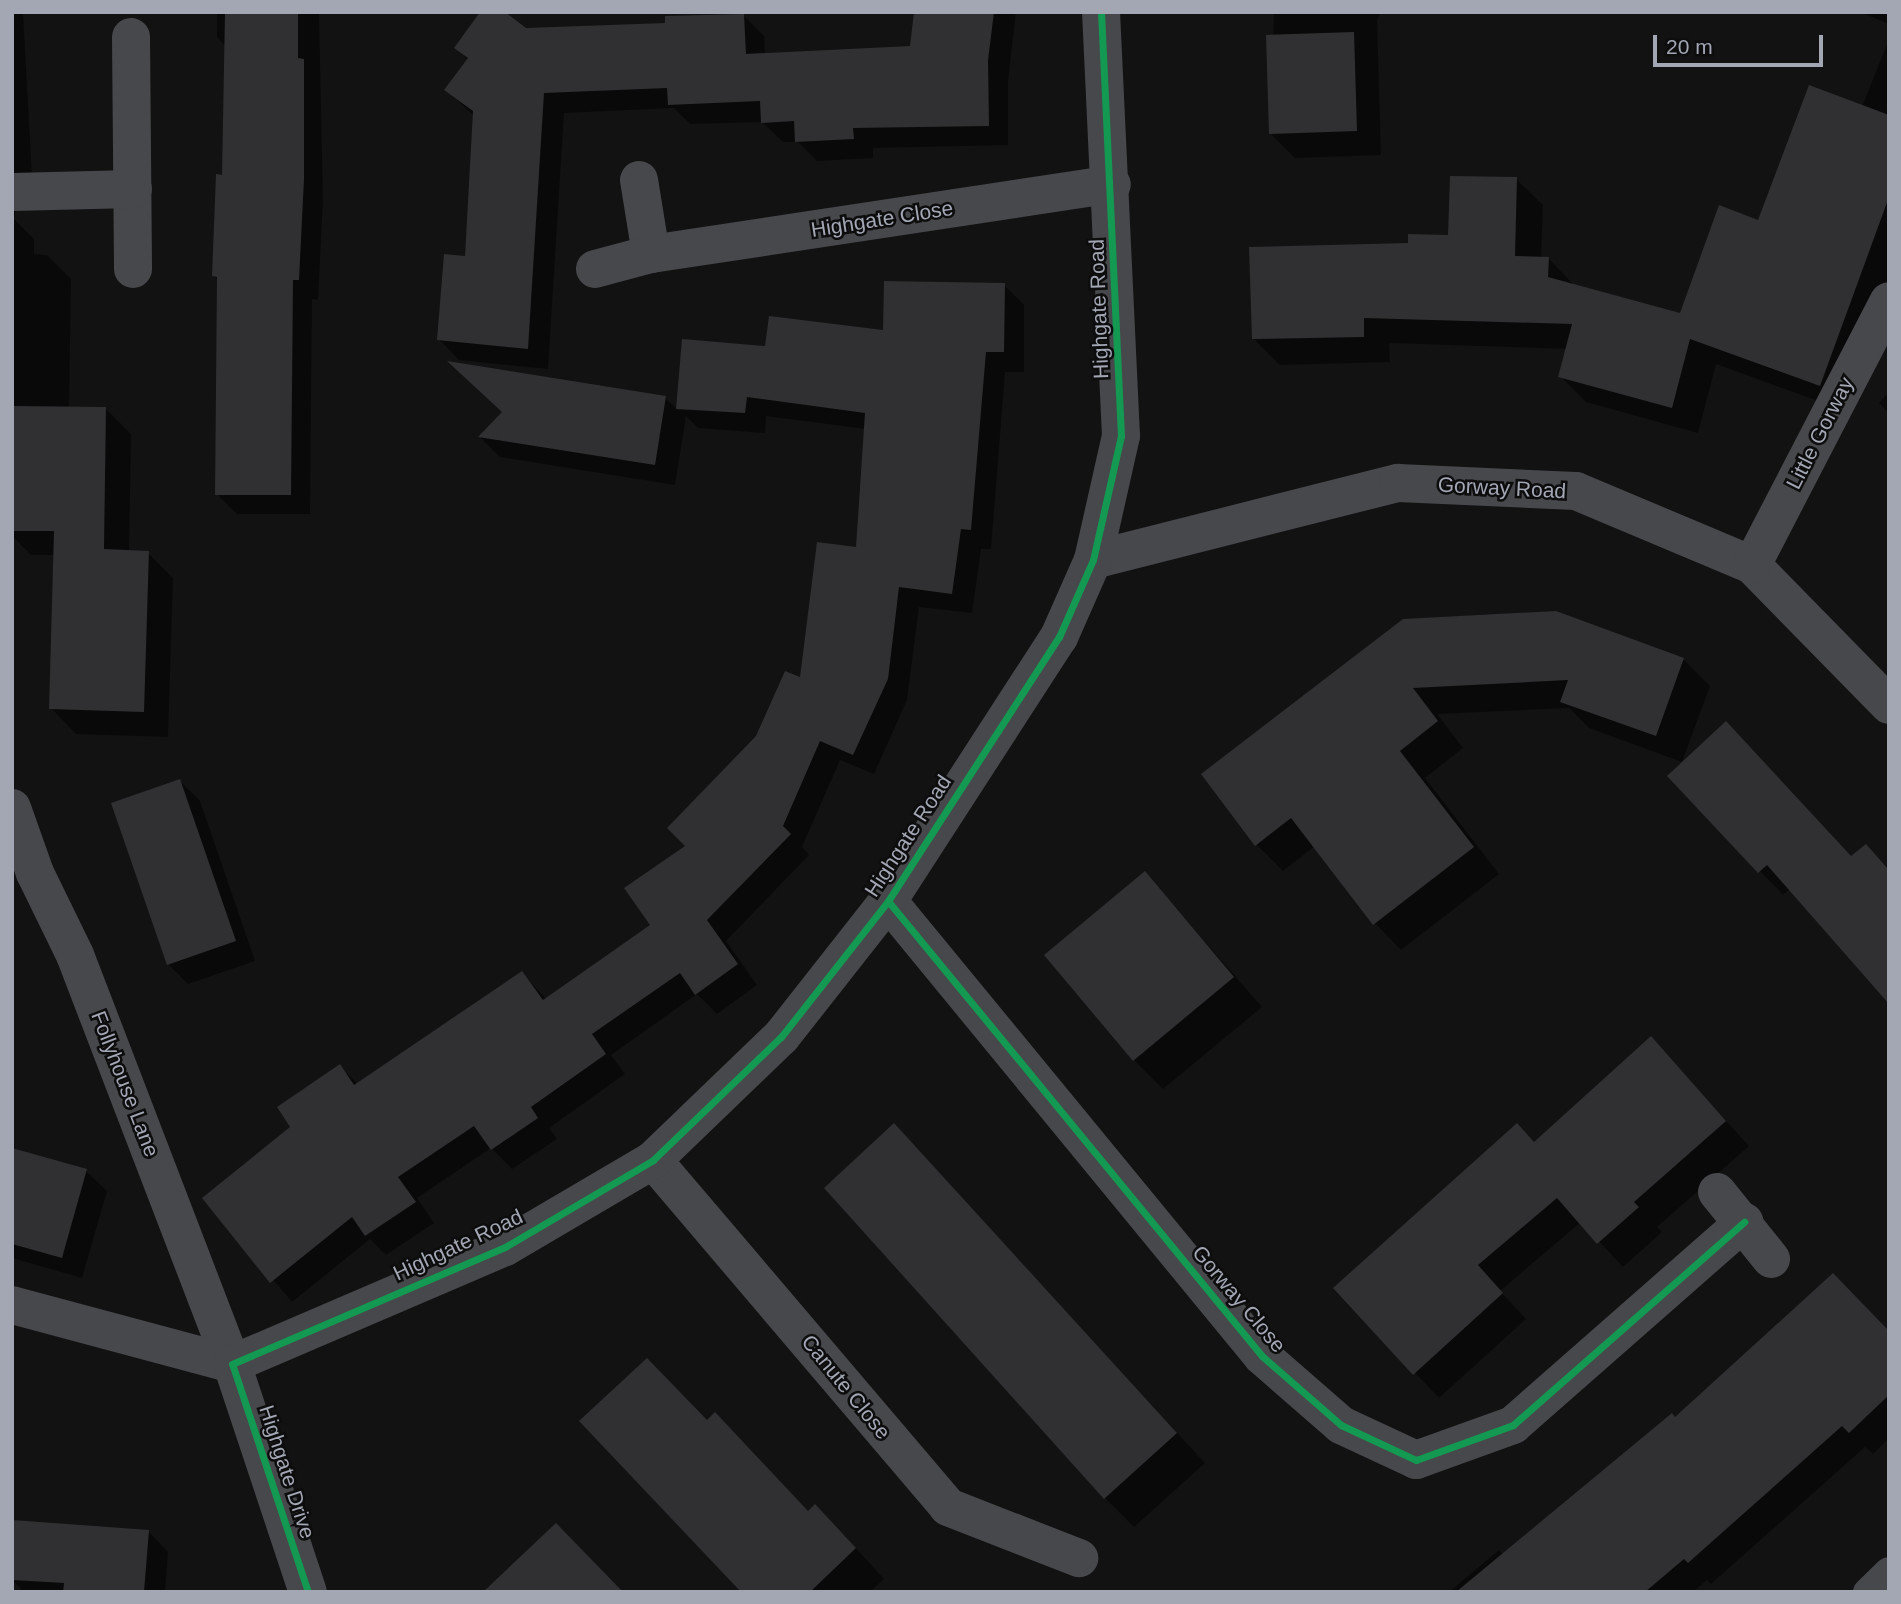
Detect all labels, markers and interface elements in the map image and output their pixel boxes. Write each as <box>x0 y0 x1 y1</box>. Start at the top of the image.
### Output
scale bar <box>1656 21 1826 65</box>
text: 20 m <box>1666 35 1713 58</box>
street label: Highgate Close <box>809 195 955 243</box>
street label: Highgate Road <box>1084 239 1114 379</box>
street label: Little Gorway <box>1781 373 1859 493</box>
street label: Gorway Road <box>1437 472 1567 504</box>
street label: Highgate Road <box>859 770 957 902</box>
street label: Follyhouse Lane <box>86 1008 164 1160</box>
street label: Highgate Road <box>389 1204 527 1286</box>
street label: Gorway Close <box>1187 1240 1291 1358</box>
street label: Canute Close <box>796 1330 896 1444</box>
street label: Highgate Drive <box>254 1402 320 1542</box>

